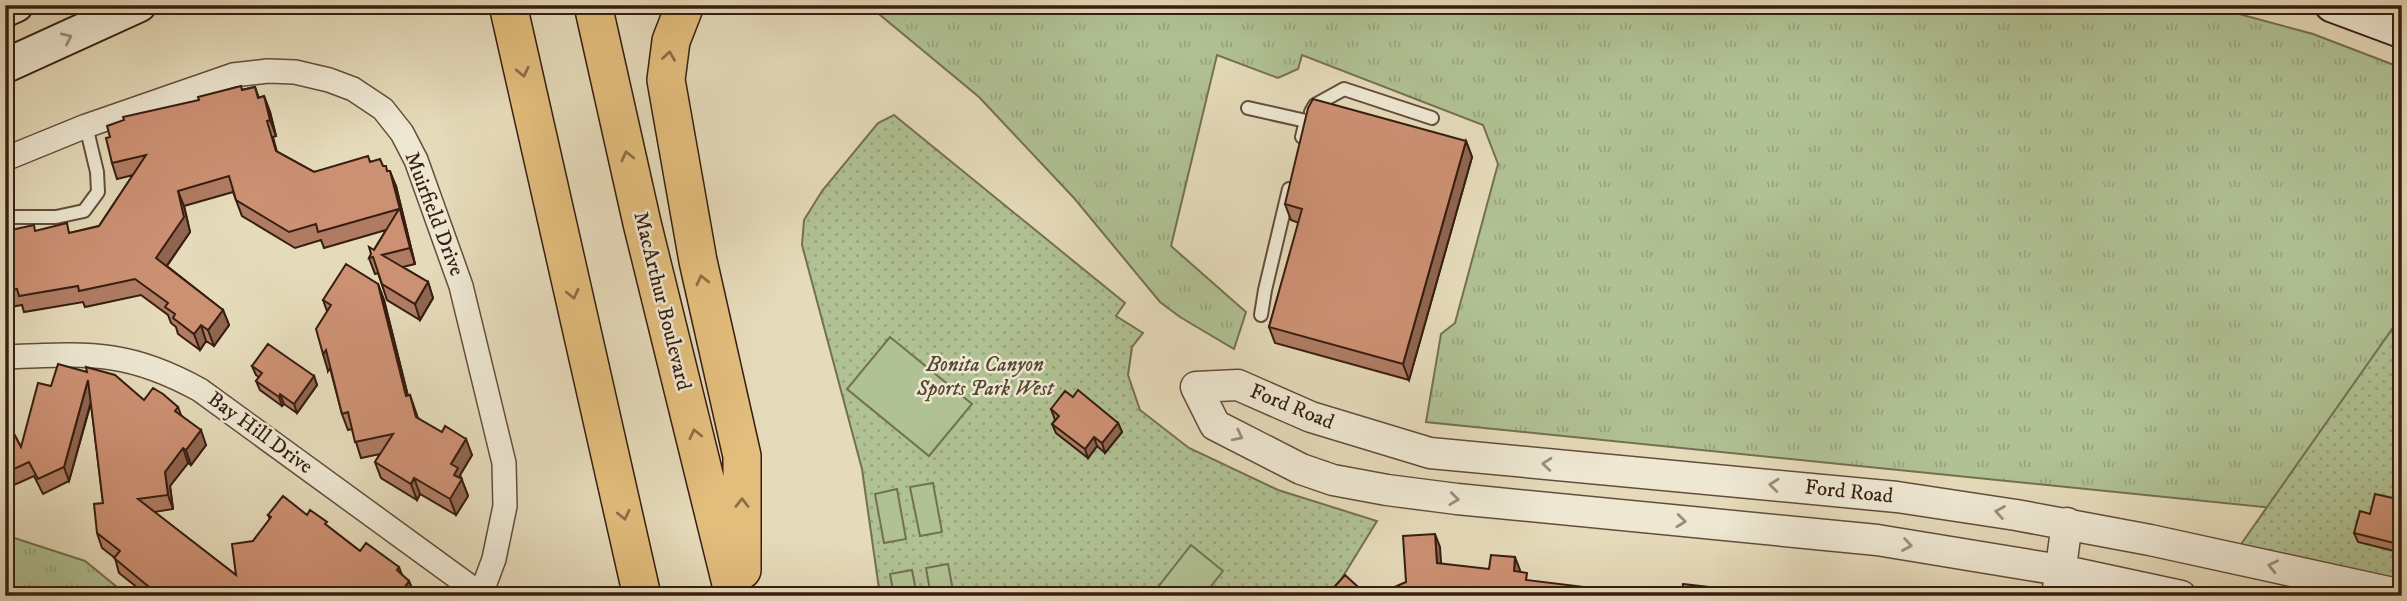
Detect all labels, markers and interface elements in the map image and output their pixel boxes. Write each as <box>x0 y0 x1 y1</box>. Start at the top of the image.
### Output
one-way arrow <box>60 32 73 46</box>
one-way arrow <box>662 50 677 62</box>
one-way arrow <box>515 66 529 78</box>
street label: Muirfield Drive <box>398 148 470 280</box>
one-way arrow <box>621 150 635 162</box>
street label: MacArthur Boulevard <box>627 209 697 394</box>
one-way arrow <box>696 274 711 286</box>
one-way arrow <box>565 288 580 300</box>
park label: Bonita Canyon Sports Park West <box>916 352 1055 402</box>
street label: Ford Road <box>1246 378 1338 436</box>
street label: Bay Hill Drive <box>202 386 318 480</box>
one-way arrow <box>689 428 703 440</box>
one-way arrow <box>1231 428 1243 442</box>
one-way arrow <box>1542 456 1553 471</box>
street label: Ford Road <box>1804 474 1895 510</box>
one-way arrow <box>1768 478 1779 493</box>
one-way arrow <box>1449 491 1460 506</box>
one-way arrow <box>734 497 750 508</box>
one-way arrow <box>1994 505 2006 520</box>
one-way arrow <box>616 509 630 521</box>
one-way arrow <box>1675 513 1686 528</box>
one-way arrow <box>1901 537 1913 552</box>
one-way arrow <box>2267 560 2279 575</box>

